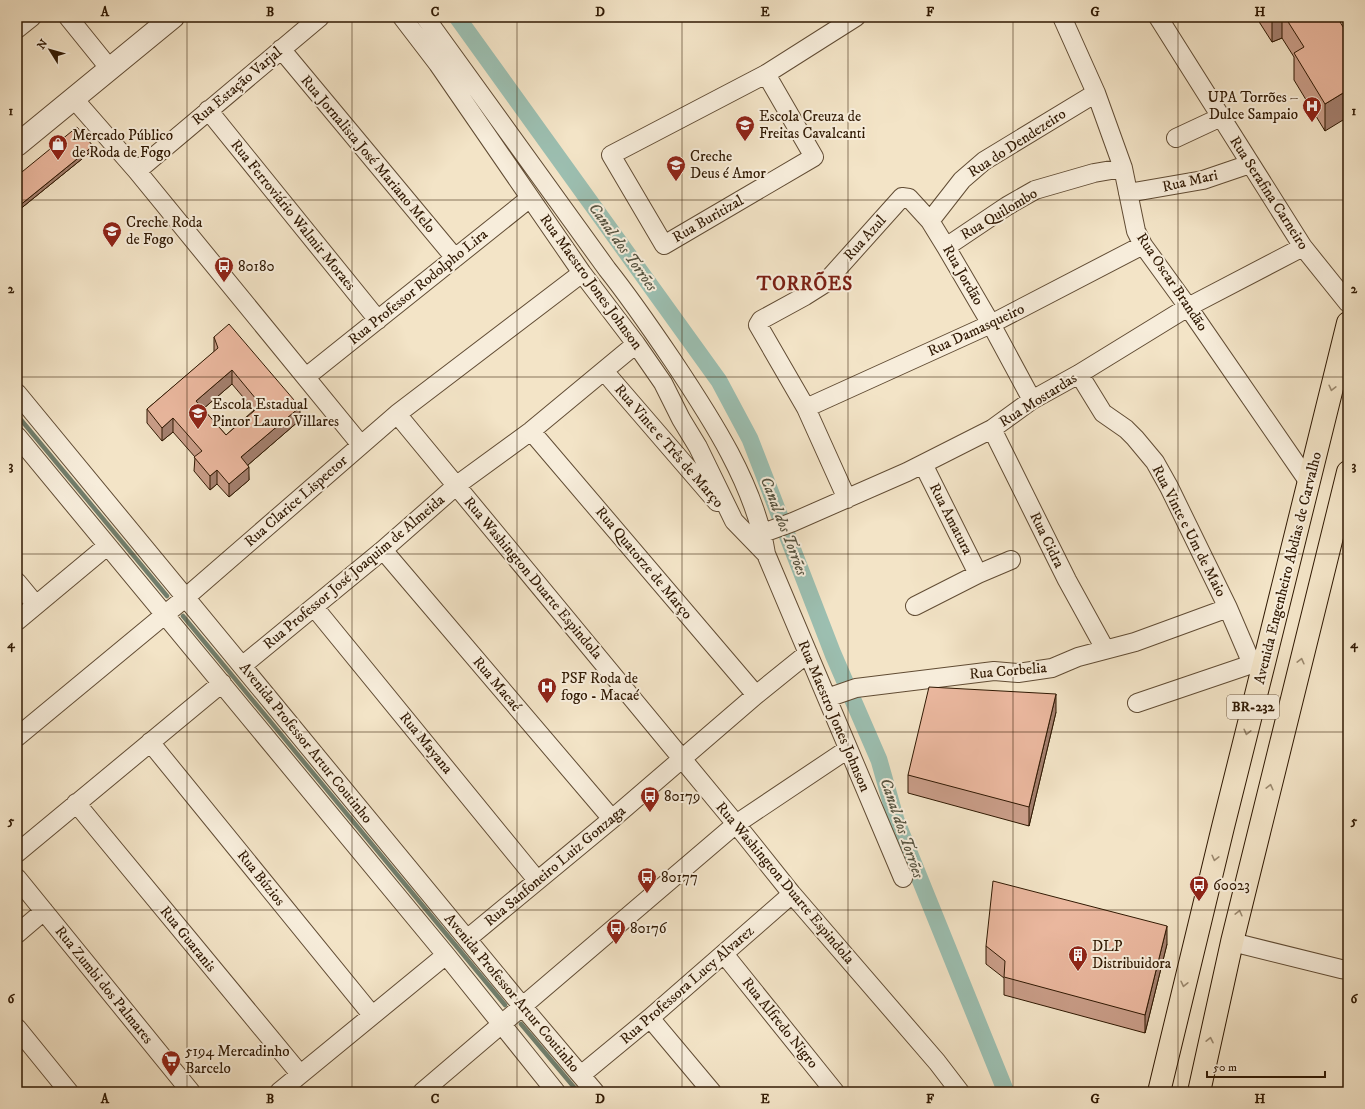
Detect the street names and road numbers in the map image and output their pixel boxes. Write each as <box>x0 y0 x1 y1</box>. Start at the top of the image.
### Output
street label: Rua Estação Varjal <box>188 42 286 129</box>
street label: Rua Jornalista José Mariano Melo <box>296 71 440 237</box>
street label: Rua do Dendezeiro <box>964 104 1070 182</box>
street label: Rua Serafina Carneiro <box>1225 133 1313 253</box>
street label: Rua Ferroviário Walmir Moraes <box>226 136 360 294</box>
street label: Rua Mari <box>1160 165 1220 197</box>
street label: Rua Quilombo <box>957 184 1041 244</box>
street label: Rua Buritizal <box>669 191 747 247</box>
street label: Rua Maestro Jones Johnson <box>535 210 647 354</box>
street label: Rua Azul <box>840 211 891 265</box>
street label: Rua Professor Rodolpho Lira <box>344 224 492 349</box>
street label: Rua Oscar Brandão <box>1132 229 1212 335</box>
street label: Rua Jordão <box>938 241 988 309</box>
street label: Rua Damasqueiro <box>925 299 1027 361</box>
street label: Rua Mostardas <box>996 369 1080 431</box>
street label: Rua Vinte e Três de Março <box>610 380 728 512</box>
street label: Avenida Engenheiro Abdias de Carvalho <box>1250 450 1326 686</box>
street label: Rua Clarice Lispector <box>241 451 352 551</box>
street label: Rua Vinte e Um de Maio <box>1148 462 1230 600</box>
street label: Rua Amatura <box>925 480 977 559</box>
street label: Rua Professor José Joaquim de Almeida <box>259 490 449 654</box>
street label: Rua Washington Duarte Espindola <box>459 493 607 664</box>
street label: Rua Quatorze de Março <box>591 503 697 623</box>
street label: Rua Cidra <box>1025 509 1069 572</box>
street label: Rua Maestro Jones Johnson <box>793 637 875 795</box>
street label: Rua Macaé <box>469 653 526 716</box>
street label: Rua Corbelia <box>969 658 1048 684</box>
street label: Avenida Professor Artur Coutinho <box>235 659 377 827</box>
road number: BR-232 <box>1227 695 1279 719</box>
street label: Rua Mayana <box>395 708 457 778</box>
street label: Rua Washington Duarte Espindola <box>711 798 859 969</box>
street label: Rua Sanfoneiro Luiz Gonzaga <box>480 801 630 931</box>
street label: Rua Búzios <box>233 846 289 910</box>
street label: Rua Guaranis <box>156 902 220 976</box>
street label: Avenida Professor Artur Coutinho <box>440 910 584 1076</box>
street label: Rua Professora Lucy Alvarez <box>616 921 758 1049</box>
street label: Rua Zumbi dos Palmares <box>51 922 157 1048</box>
street label: Rua Alfredo Nigro <box>738 974 822 1072</box>

